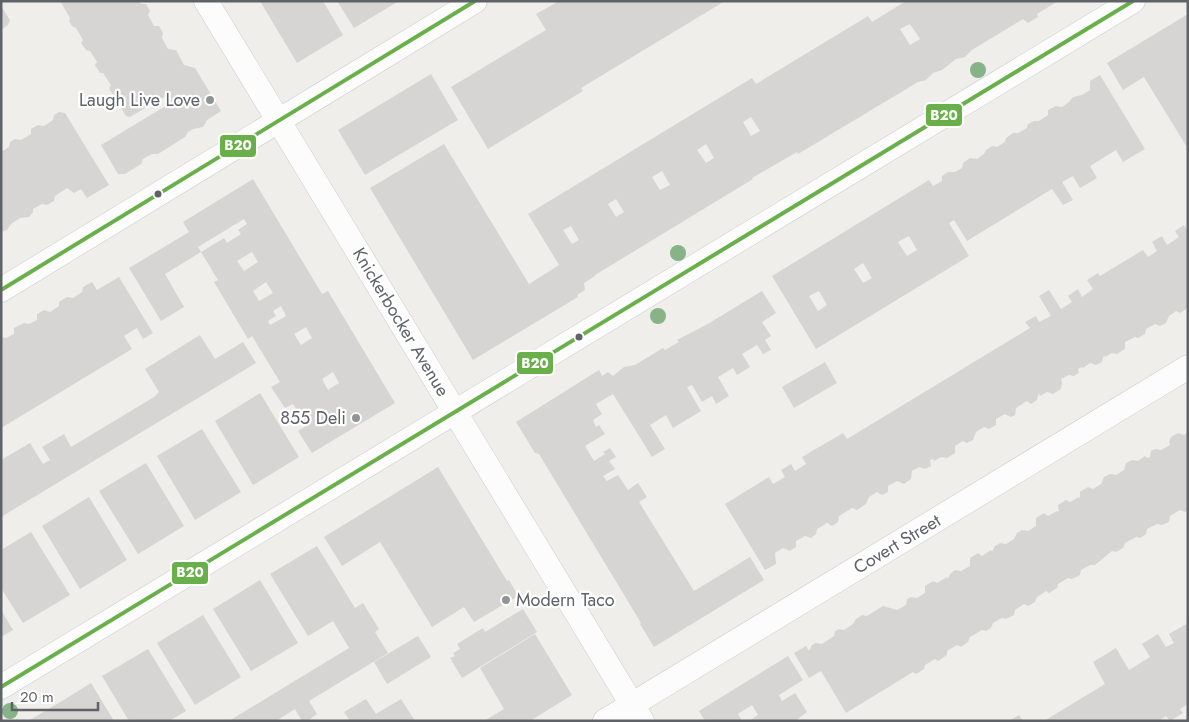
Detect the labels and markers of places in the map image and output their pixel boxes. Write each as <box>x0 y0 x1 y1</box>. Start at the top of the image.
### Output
place label: Laugh Live Love <box>79 87 200 113</box>
marker: Laugh Live Love <box>204 94 216 106</box>
unlabelled marker <box>153 189 163 199</box>
unlabelled marker <box>574 332 584 342</box>
place label: 855 Deli <box>280 405 346 431</box>
marker: 855 Deli <box>350 412 362 424</box>
place label: Modern Taco <box>516 587 615 613</box>
marker: Modern Taco <box>500 594 512 606</box>

